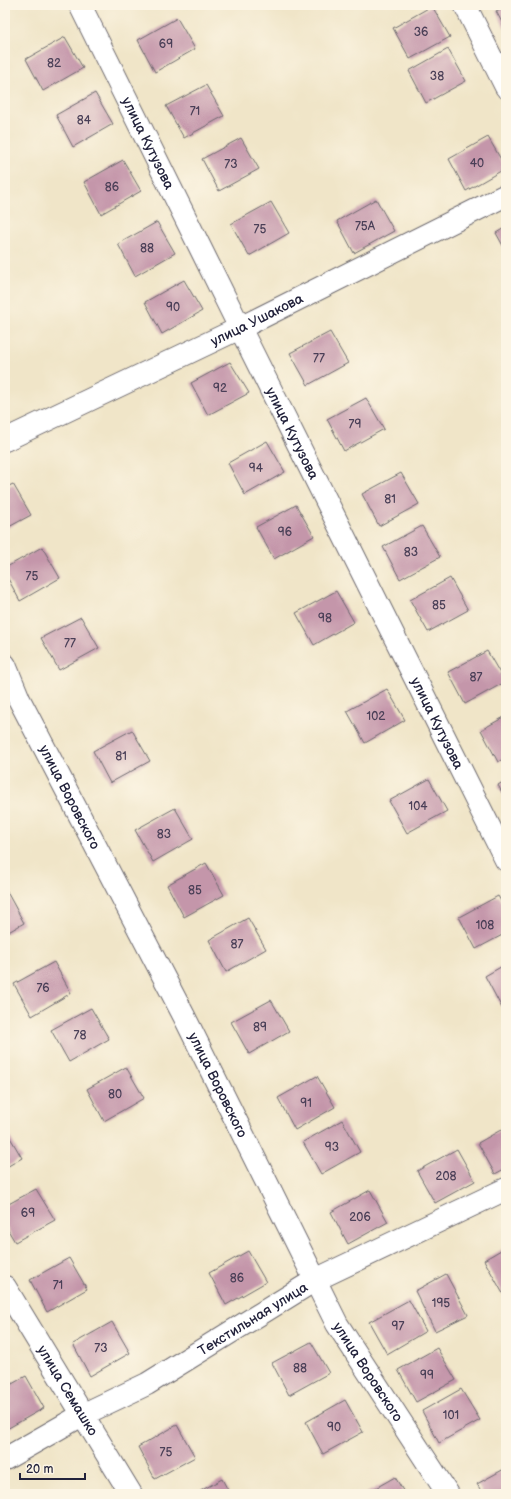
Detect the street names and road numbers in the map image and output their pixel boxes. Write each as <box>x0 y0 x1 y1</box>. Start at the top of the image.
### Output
street label: улица Кутузова <box>118 94 178 193</box>
street label: улица Ушакова <box>208 290 307 350</box>
street label: улица Кутузова <box>262 385 323 483</box>
street label: улица Кутузова <box>407 674 467 773</box>
street label: улица Воровского <box>35 742 104 852</box>
street label: улица Воровского <box>185 1030 251 1140</box>
street label: Текстильная улица <box>195 1278 312 1359</box>
street label: улица Воровского <box>329 1319 406 1425</box>
street label: улица Семашко <box>34 1342 101 1439</box>

